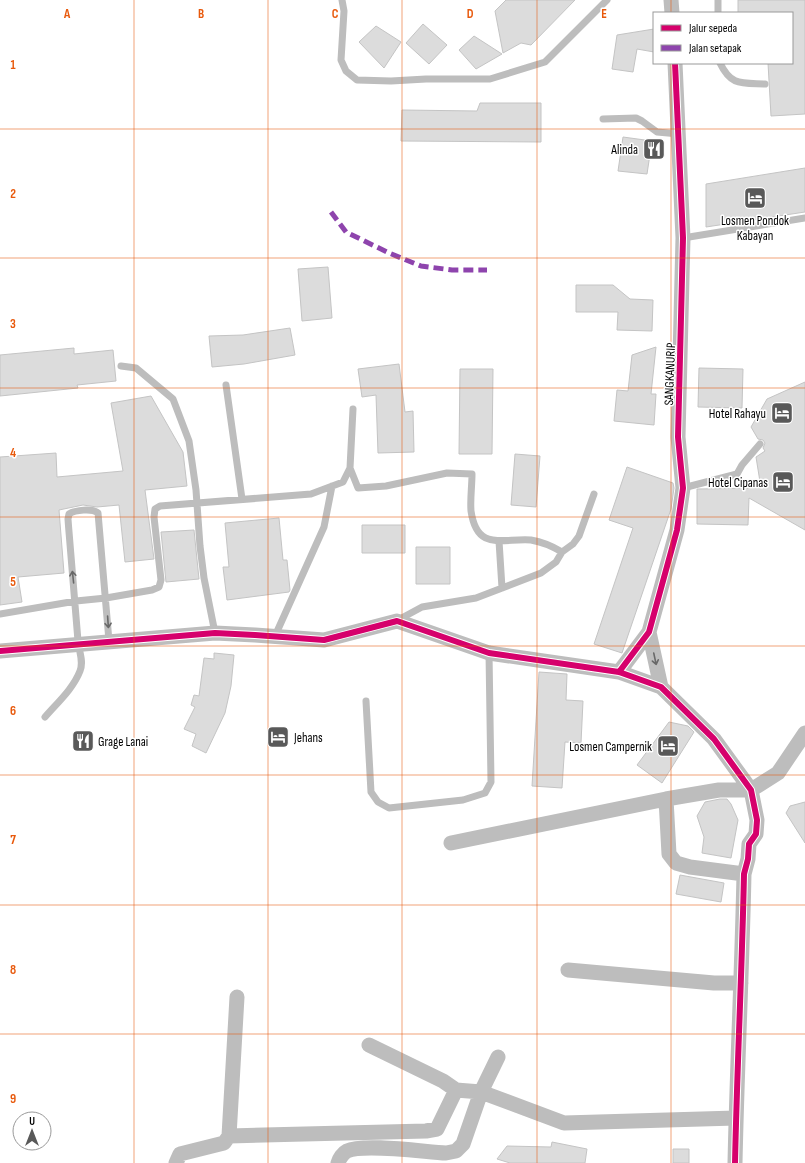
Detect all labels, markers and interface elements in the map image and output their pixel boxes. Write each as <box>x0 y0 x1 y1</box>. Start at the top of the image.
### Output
text: A <box>63 6 71 22</box>
text: B <box>198 6 204 22</box>
text: C <box>332 6 339 22</box>
text: D <box>467 6 474 22</box>
text: E <box>601 6 607 22</box>
legend <box>653 12 793 64</box>
text: Jalur sepeda <box>688 21 738 36</box>
text: Jalan setapak <box>688 41 742 56</box>
text: 1 <box>10 57 16 73</box>
restaurant icon: Alinda <box>641 136 667 162</box>
place label: Alinda <box>610 142 638 158</box>
hotel icon: Losmen Pondok Kabayan <box>742 185 768 211</box>
text: 2 <box>10 186 16 202</box>
place label: Losmen Pondok Kabayan <box>721 213 789 244</box>
text: 3 <box>10 316 16 332</box>
street label: SANGKANURIP <box>661 342 679 406</box>
hotel icon: Hotel Rahayu <box>769 400 795 426</box>
place label: Hotel Rahayu <box>709 406 766 422</box>
text: 4 <box>10 445 16 461</box>
hotel icon: Hotel Cipanas <box>770 469 796 495</box>
place label: Hotel Cipanas <box>708 475 768 491</box>
one-way arrow <box>70 571 77 584</box>
text: 5 <box>10 574 16 590</box>
one-way arrow <box>104 615 111 628</box>
one-way arrow <box>651 652 659 665</box>
text: 6 <box>10 703 16 719</box>
hotel icon: Jehans <box>265 724 291 750</box>
restaurant icon: Grage Lanai <box>70 728 96 754</box>
place label: Jehans <box>293 730 323 746</box>
hotel icon: Losmen Campernik <box>655 733 681 759</box>
place label: Grage Lanai <box>98 734 148 750</box>
place label: Losmen Campernik <box>569 739 652 755</box>
text: 7 <box>10 832 16 848</box>
text: 8 <box>10 962 16 978</box>
text: 9 <box>10 1091 16 1107</box>
north arrow <box>12 1111 52 1151</box>
text: U <box>29 1115 35 1128</box>

